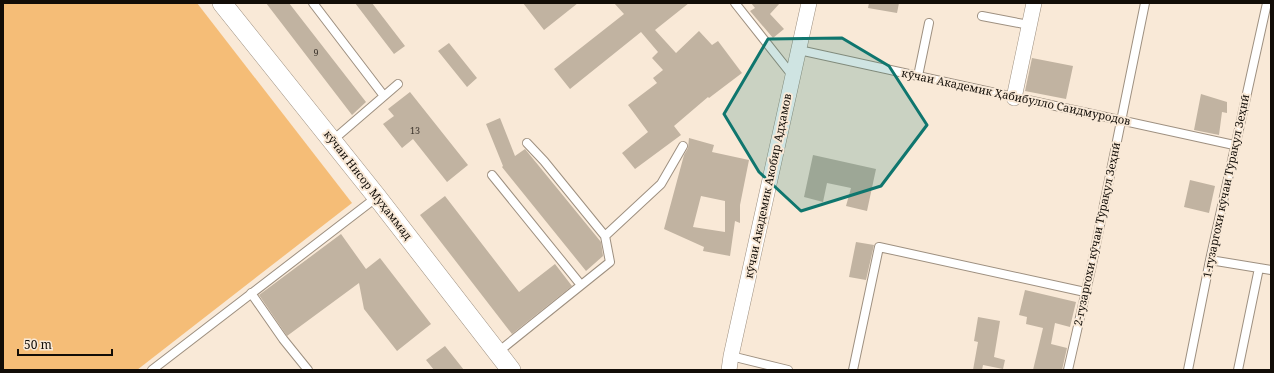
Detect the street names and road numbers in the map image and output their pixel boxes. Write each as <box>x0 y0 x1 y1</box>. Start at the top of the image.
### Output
street label: кӯчаи Академик Ҳабибулло Саидмуродов <box>900 65 1132 128</box>
street label: кӯчаи Академик Акобир Адҳамов <box>741 92 794 280</box>
street label: 1-гузаргохи кӯчаи Тӯрақул Зеҳнӣ <box>1199 93 1252 279</box>
street label: кӯчаи Нисор Муҳаммад <box>321 127 416 243</box>
street label: 2-гузаргохи кӯчаи Тӯрақул Зеҳнӣ <box>1070 141 1123 327</box>

